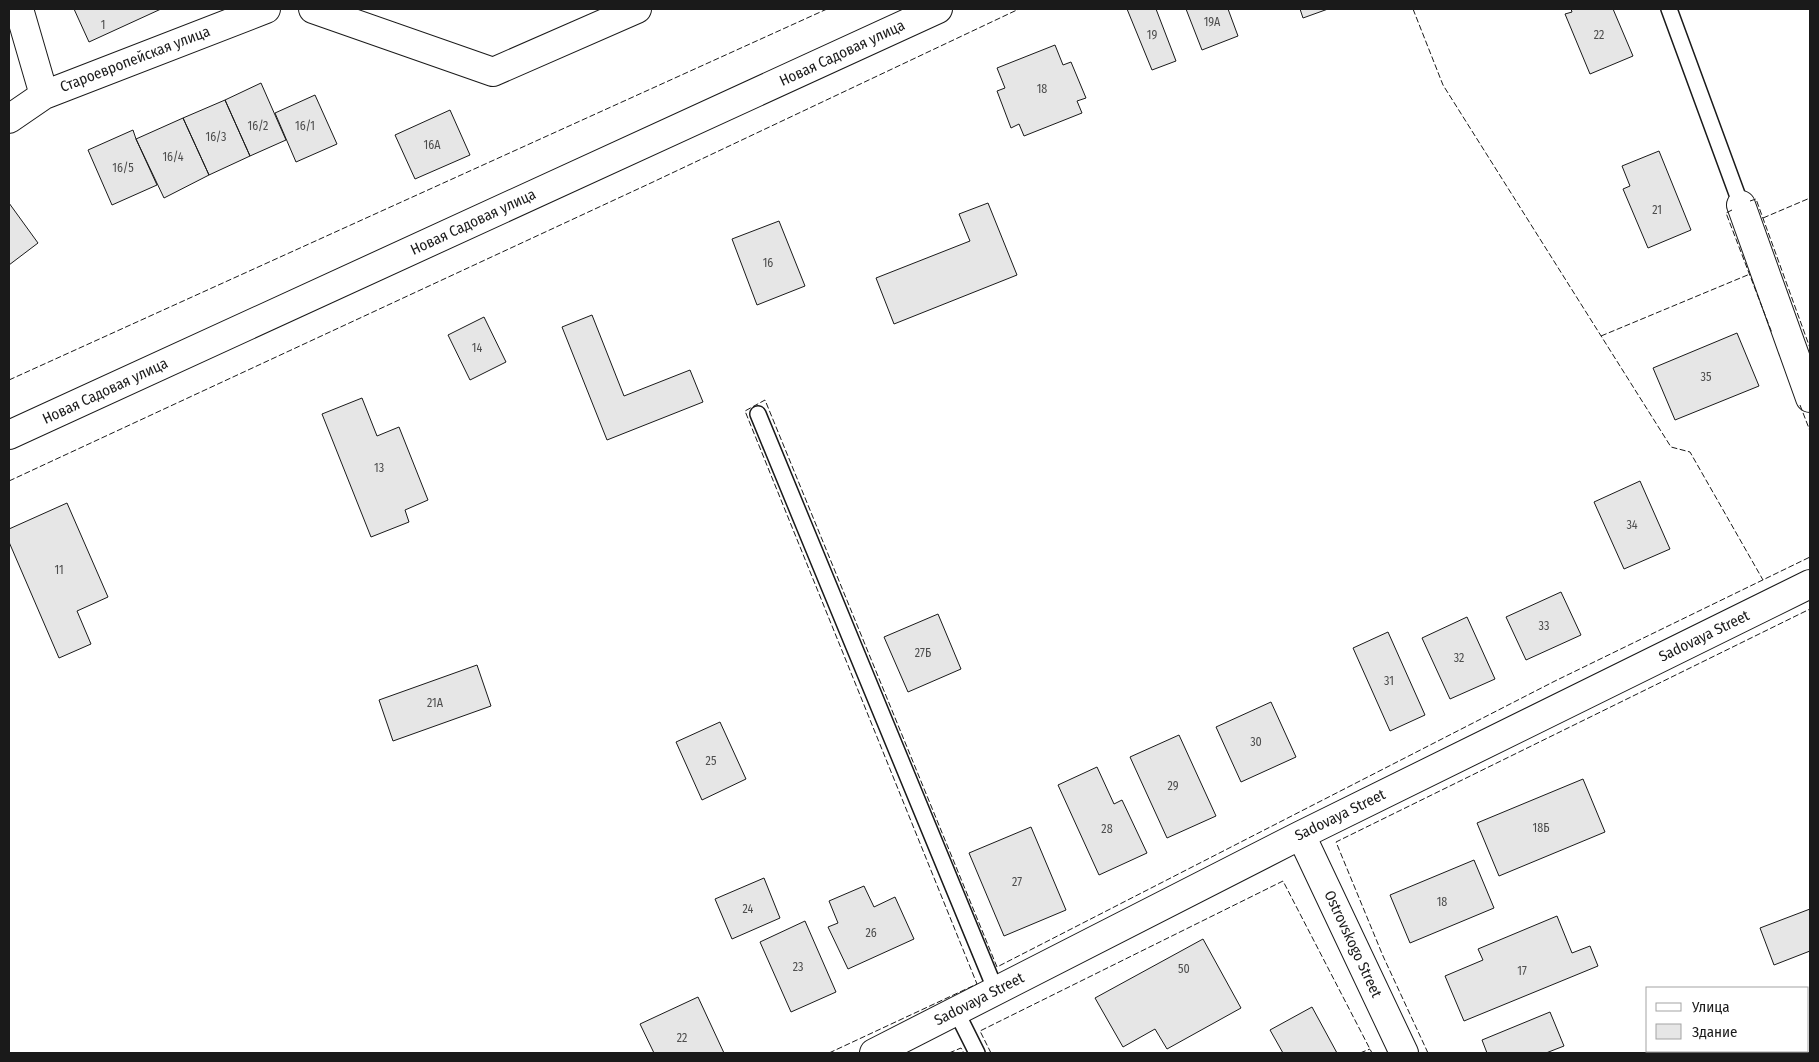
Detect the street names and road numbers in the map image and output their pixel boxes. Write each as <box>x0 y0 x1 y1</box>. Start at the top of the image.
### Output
street label: Новая Садовая улица <box>776 16 908 90</box>
street label: Староевропейская улица <box>58 22 212 96</box>
street label: Новая Садовая улица <box>407 185 539 259</box>
street label: Новая Садовая улица <box>39 354 171 428</box>
street label: Sadovaya Street <box>1656 606 1752 666</box>
street label: Sadovaya Street <box>1292 785 1388 845</box>
street label: Ostrovskogo Street <box>1320 888 1386 1001</box>
street label: Sadovaya Street <box>931 969 1027 1029</box>

